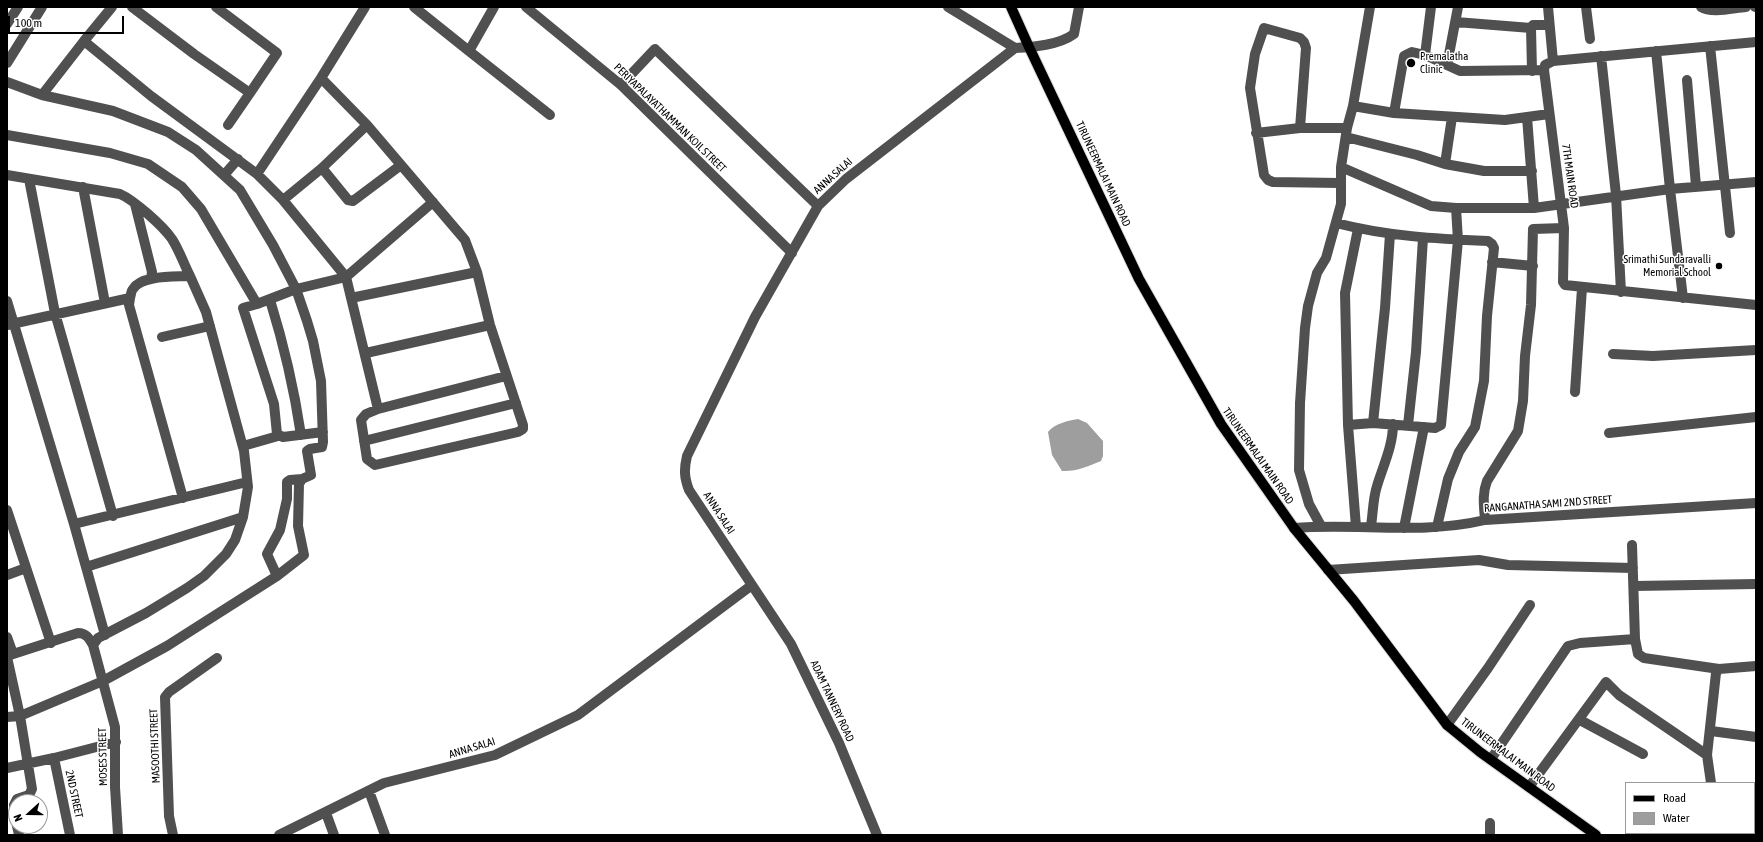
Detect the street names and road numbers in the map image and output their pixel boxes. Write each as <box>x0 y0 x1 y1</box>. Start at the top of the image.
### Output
street label: PERIYAPALAYATHAMMAN KOIL STREET <box>611 61 729 175</box>
street label: TIRUNEERMALAI MAIN ROAD <box>1073 119 1133 229</box>
street label: 7TH MAIN ROAD <box>1559 143 1581 209</box>
street label: ANNA SALAI <box>811 155 855 197</box>
street label: TIRUNEERMALAI MAIN ROAD <box>1220 405 1296 507</box>
street label: ANNA SALAI <box>700 489 738 537</box>
street label: RANGANATHA SAMI 2ND STREET <box>1484 493 1612 515</box>
street label: ADAM TANNERY ROAD <box>807 658 857 744</box>
street label: MASOOTHI STREET <box>147 708 163 784</box>
street label: TIRUNEERMALAI MAIN ROAD <box>1458 715 1558 795</box>
street label: MOSES STREET <box>96 728 110 786</box>
street label: ANNA SALAI <box>447 735 497 761</box>
street label: 2ND STREET <box>63 769 85 819</box>

